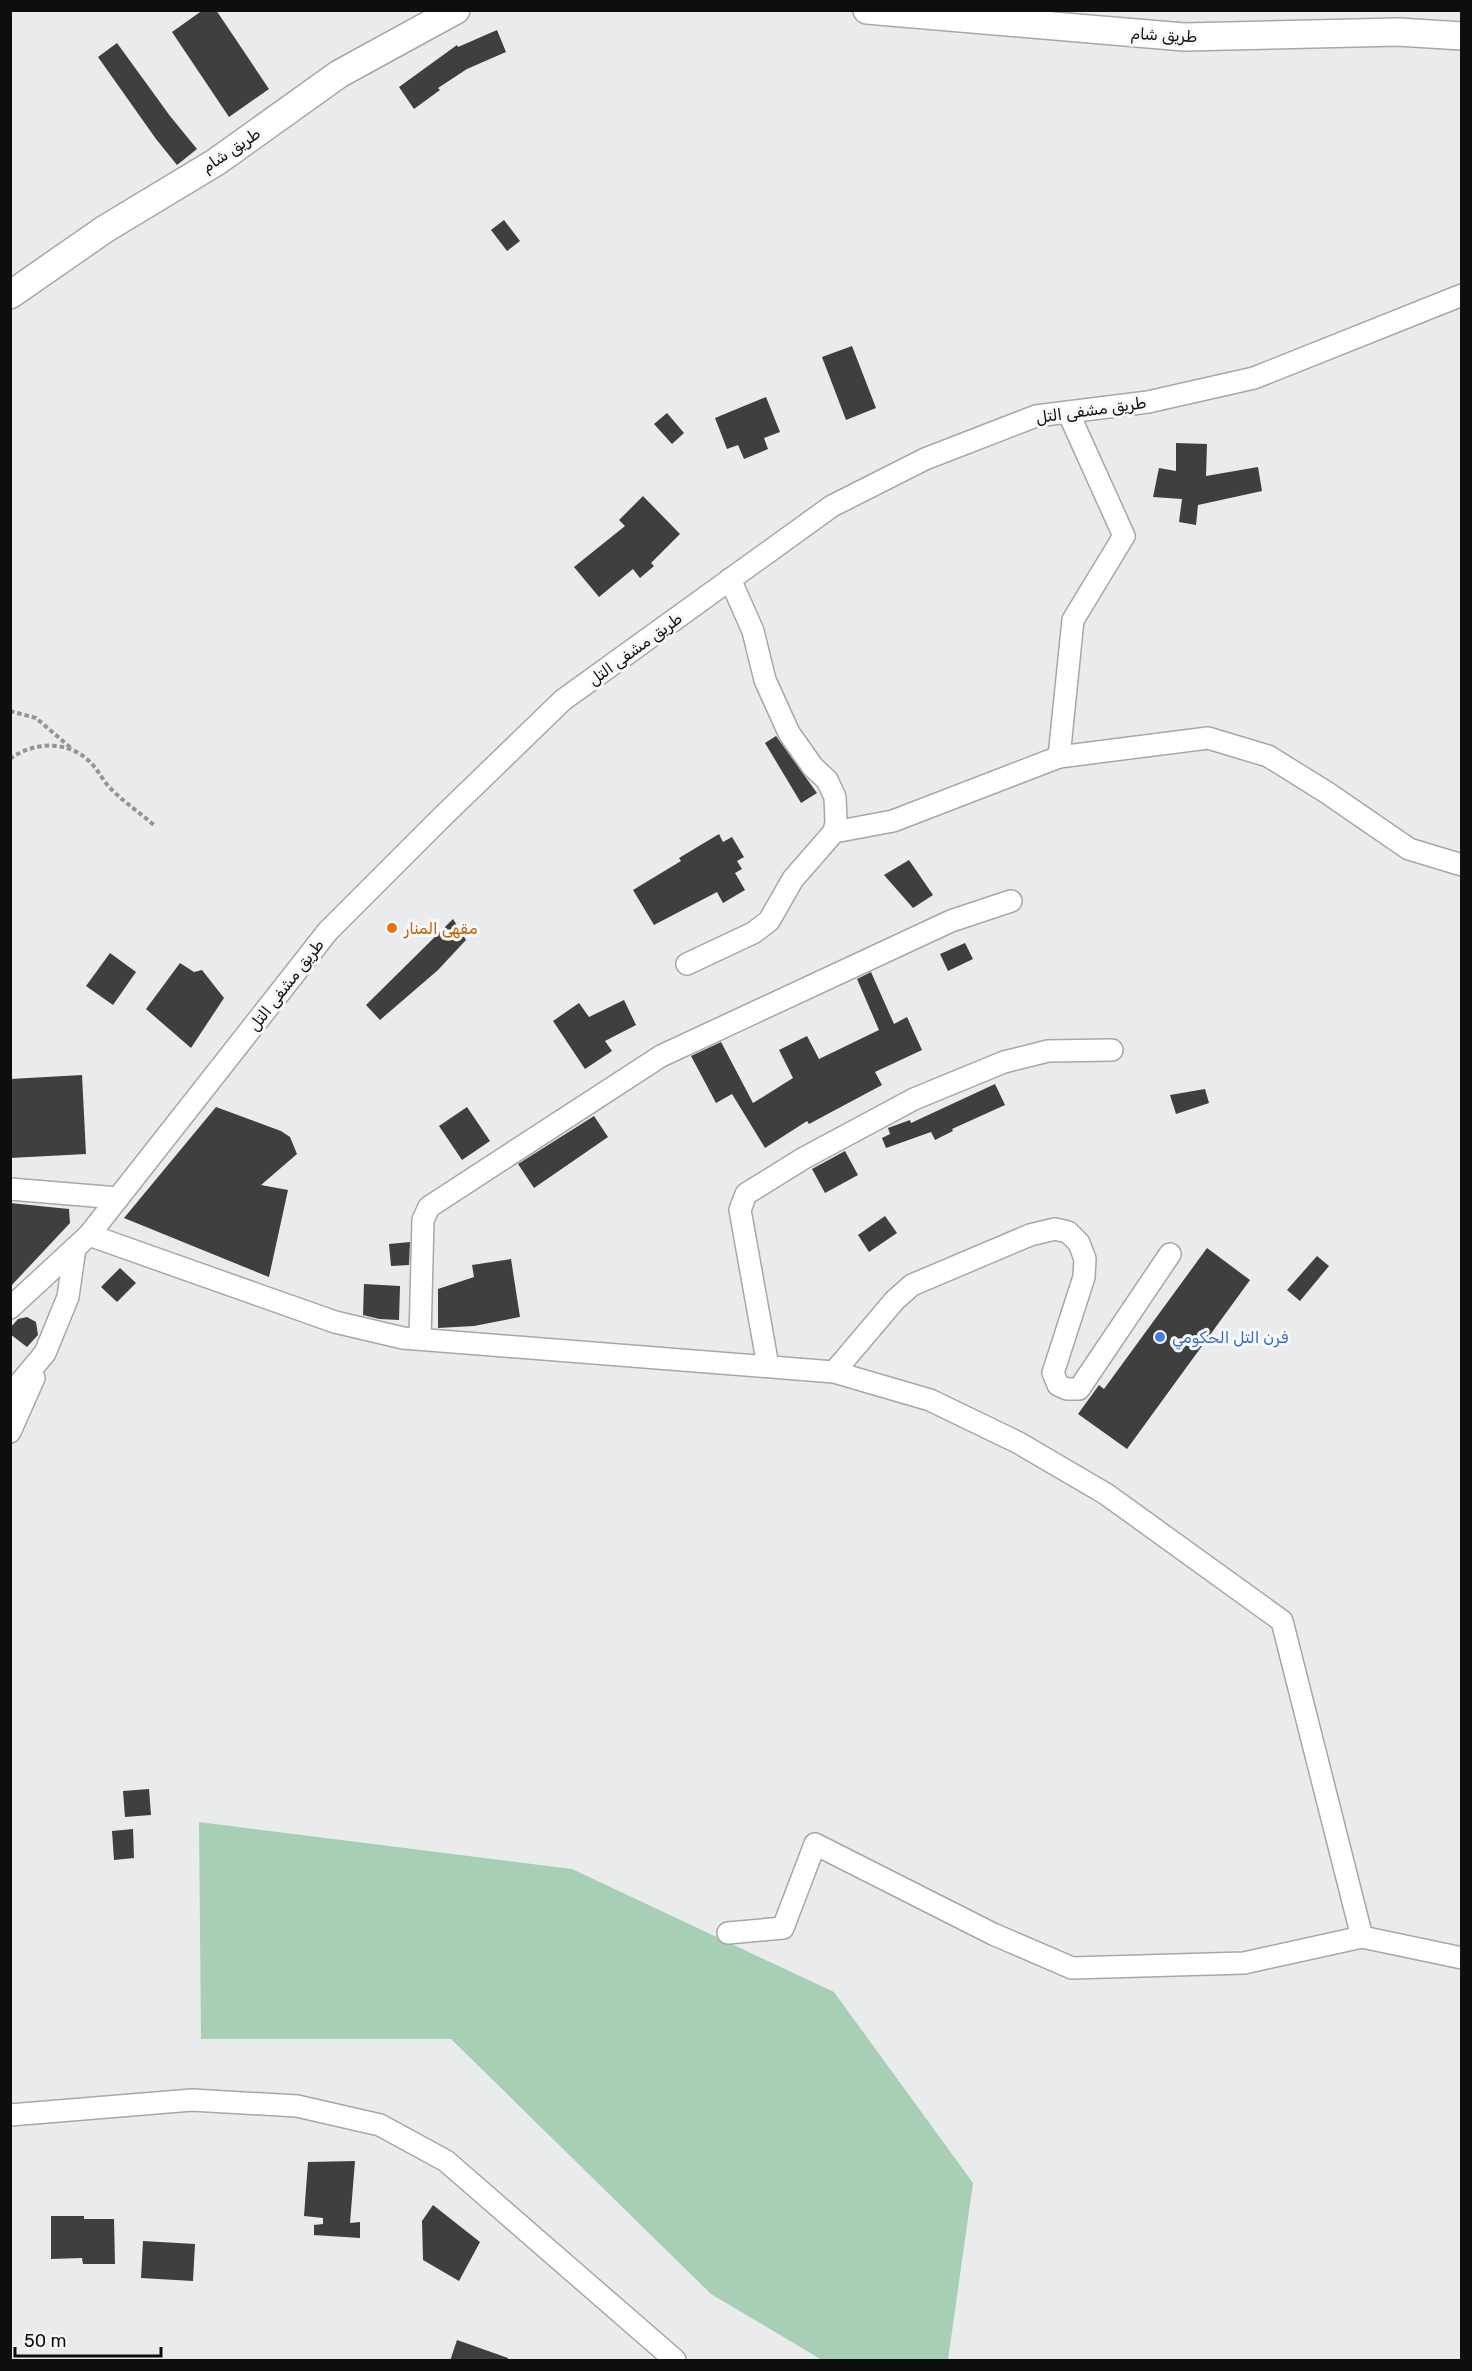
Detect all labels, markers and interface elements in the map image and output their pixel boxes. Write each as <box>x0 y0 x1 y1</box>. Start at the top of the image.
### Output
street label: طريق شام <box>1130 24 1198 47</box>
street label: طريق شام <box>198 124 264 177</box>
street label: طريق مشفى التل <box>1035 393 1148 428</box>
street label: طريق مشفى التل <box>584 609 686 690</box>
place label: مقهى المنار <box>403 919 478 939</box>
marker: مقهى المنار <box>385 921 399 935</box>
street label: طريق مشفى التل <box>244 935 329 1035</box>
place label: فرن التل الحكومي <box>1172 1328 1289 1350</box>
marker: فرن التل الحكومي <box>1153 1330 1167 1344</box>
scale bar <box>15 2320 160 2358</box>
text: 50 m <box>24 2330 67 2352</box>

